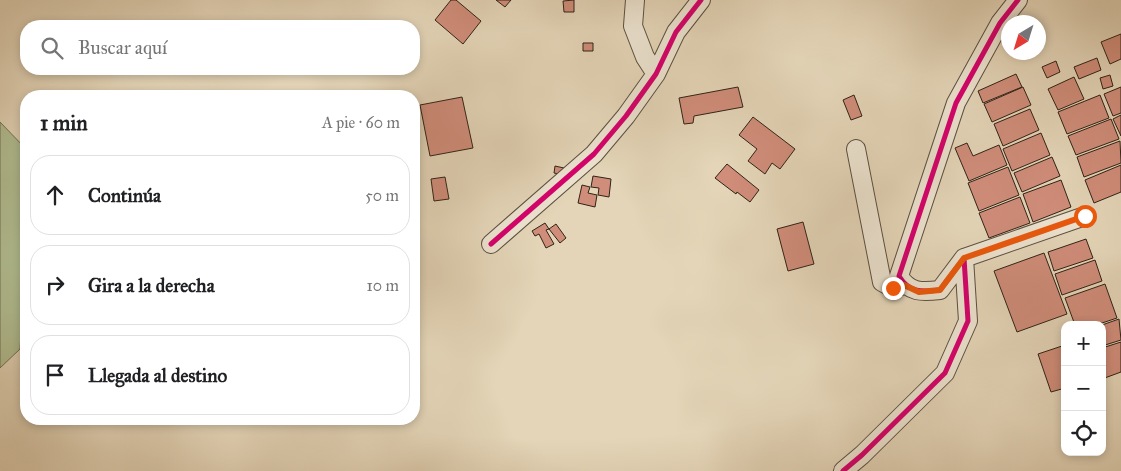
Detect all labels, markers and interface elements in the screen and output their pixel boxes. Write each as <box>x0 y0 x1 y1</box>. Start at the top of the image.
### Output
north arrow <box>1001 15 1046 60</box>
search box <box>20 20 420 75</box>
icon: search <box>38 34 66 62</box>
text: Buscar aquí <box>78 36 167 59</box>
text: 1 min <box>40 110 88 136</box>
text: A pie · 60 m <box>322 113 400 132</box>
icon: ahead <box>41 181 69 209</box>
text: Continúa <box>88 184 161 207</box>
text: 50 m <box>365 186 399 205</box>
route start <box>1074 205 1097 228</box>
icon: right <box>41 271 69 299</box>
text: Gira a la derecha <box>88 274 215 297</box>
text: 10 m <box>367 276 399 295</box>
route end <box>882 277 905 300</box>
map controls <box>1061 321 1106 456</box>
button: + <box>1061 321 1106 366</box>
icon: arrive <box>41 361 69 389</box>
text: Llegada al destino <box>88 364 227 387</box>
button: − <box>1061 366 1106 411</box>
button: locate <box>1061 411 1106 456</box>

